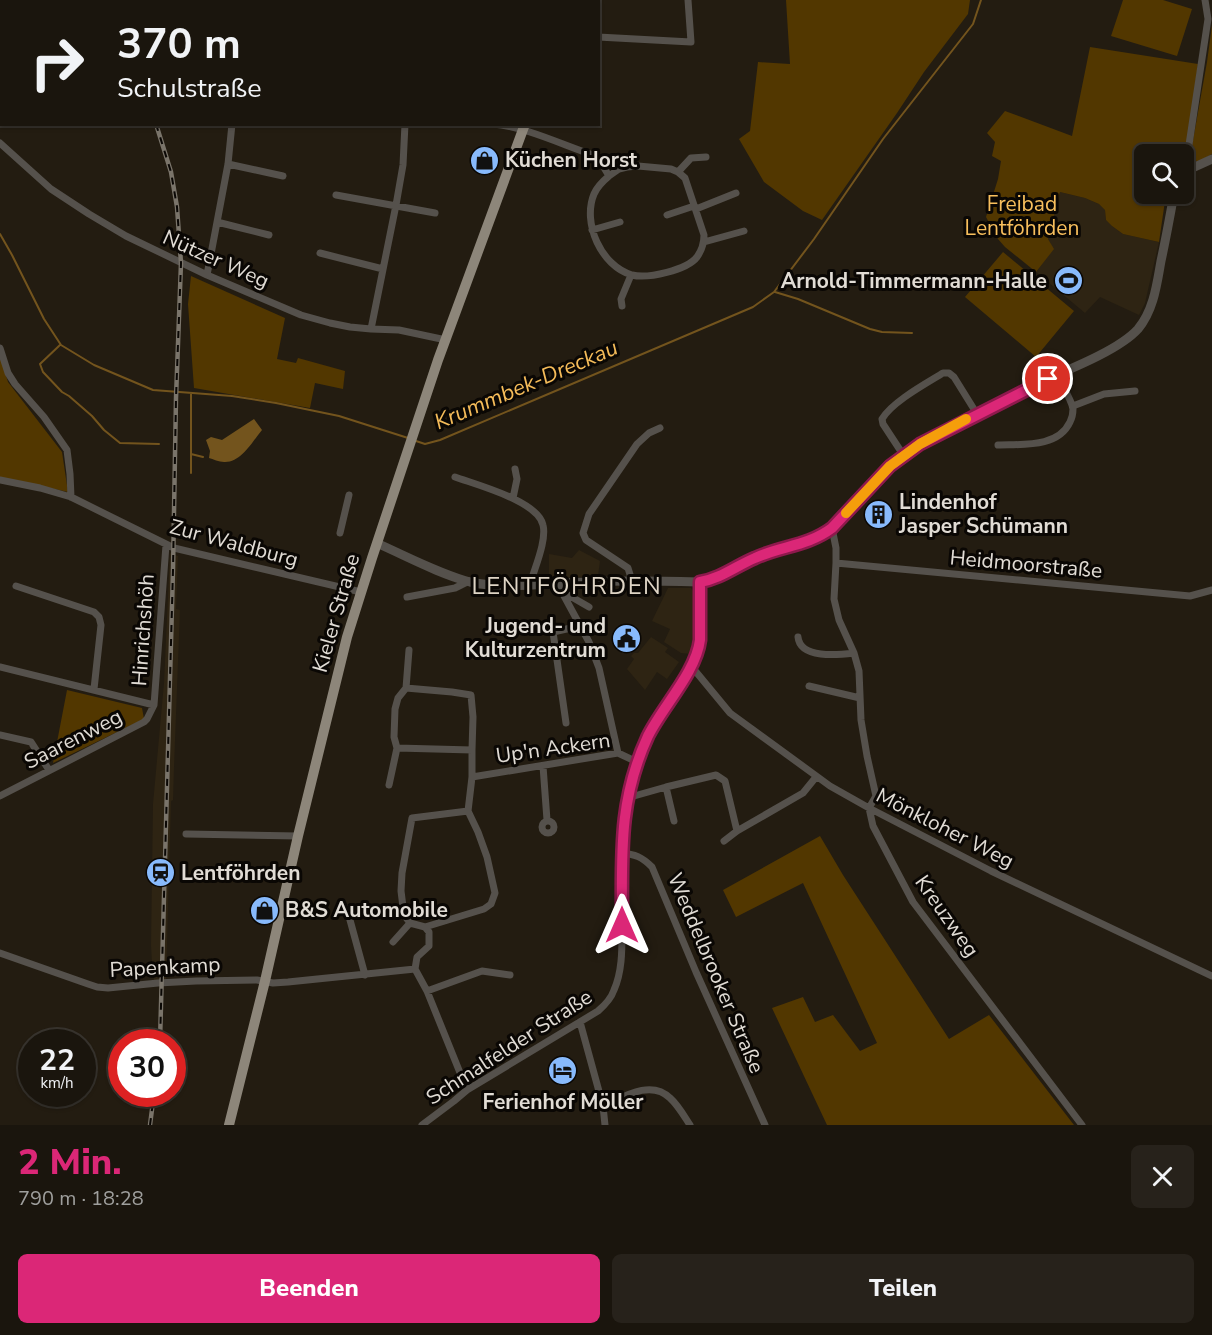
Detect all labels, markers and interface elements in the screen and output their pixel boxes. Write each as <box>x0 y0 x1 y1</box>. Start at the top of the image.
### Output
text: 370 m <box>117 16 241 73</box>
icon: right <box>18 24 96 102</box>
text: Schulstraße <box>117 70 262 107</box>
shop icon: Küchen Horst <box>468 144 500 176</box>
map controls <box>1134 144 1194 204</box>
button: search <box>1134 144 1194 204</box>
place label: Küchen Horst <box>505 146 638 174</box>
park label: Freibad Lentföhrden <box>965 190 1079 242</box>
street label: Nützer Weg <box>158 223 274 295</box>
sports icon: Arnold-Timmermann-Halle <box>1052 265 1084 297</box>
place label: Arnold-Timmermann-Halle <box>781 267 1047 295</box>
water label: Krummbek-Dreckau <box>430 333 622 437</box>
pin <box>1022 353 1073 404</box>
icon: arrive <box>1031 362 1064 395</box>
place label: Lindenhof Jasper Schümann <box>898 488 1068 540</box>
building icon: Lindenhof Jasper Schümann <box>862 498 894 530</box>
street label: Zur Waldburg <box>167 512 301 574</box>
street label: Heidmoorstraße <box>949 543 1103 585</box>
street label: Kieler Straße <box>306 550 366 676</box>
district label: LENTFÖHRDEN <box>472 570 662 602</box>
street label: Hinrichshöh <box>125 573 161 687</box>
place label: Jugend- und Kulturzentrum <box>465 612 606 664</box>
public building icon: Jugend- und Kulturzentrum <box>611 622 643 654</box>
street label: Saarenweg <box>19 702 127 776</box>
street label: Up'n Ackern <box>494 726 612 770</box>
street label: Mönkloher Weg <box>871 781 1019 875</box>
station icon: Lentföhrden <box>144 857 176 889</box>
place label: Lentföhrden <box>181 859 300 887</box>
street label: Weddelbrooker Straße <box>661 869 771 1077</box>
street label: Kreuzweg <box>909 869 985 963</box>
position arrow <box>590 893 654 957</box>
shop icon: B&S Automobile <box>248 894 280 926</box>
place label: B&S Automobile <box>285 896 448 924</box>
street label: Papenkamp <box>109 950 221 984</box>
street label: Schmalfelder Straße <box>420 983 598 1111</box>
speed limit sign: 30 <box>108 1029 186 1107</box>
text: 22 <box>39 1040 75 1081</box>
hotel icon: Ferienhof Möller <box>547 1055 579 1087</box>
text: km/h <box>40 1073 74 1093</box>
place label: Ferienhof Möller <box>483 1088 644 1116</box>
text: 2 Min. <box>18 1138 122 1187</box>
button: close <box>1131 1145 1194 1208</box>
text: 790 m · 18:28 <box>18 1185 144 1212</box>
button: Beenden <box>18 1254 600 1323</box>
button: Teilen <box>612 1254 1194 1323</box>

